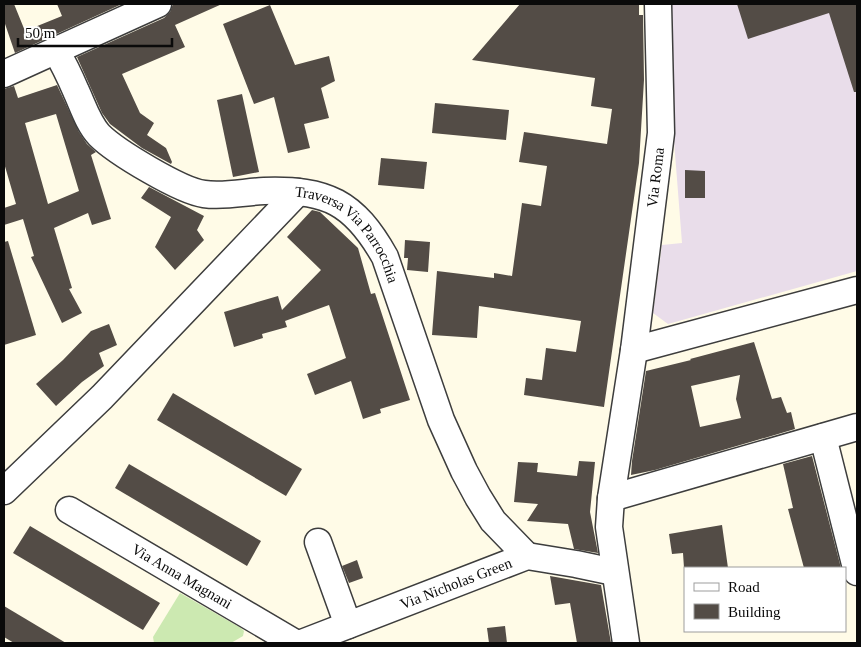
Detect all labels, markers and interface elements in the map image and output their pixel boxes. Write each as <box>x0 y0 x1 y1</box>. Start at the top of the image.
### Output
scale bar <box>18 15 171 47</box>
text: 50 m <box>25 25 56 41</box>
street label: Via Roma <box>644 146 667 208</box>
street label: Traversa Via Parrocchia <box>294 184 401 285</box>
street label: Via Anna Magnani <box>129 541 235 612</box>
street label: Via Nicholas Green <box>398 555 514 612</box>
legend <box>684 567 846 632</box>
text: Road <box>728 579 760 595</box>
text: Building <box>728 604 781 620</box>

